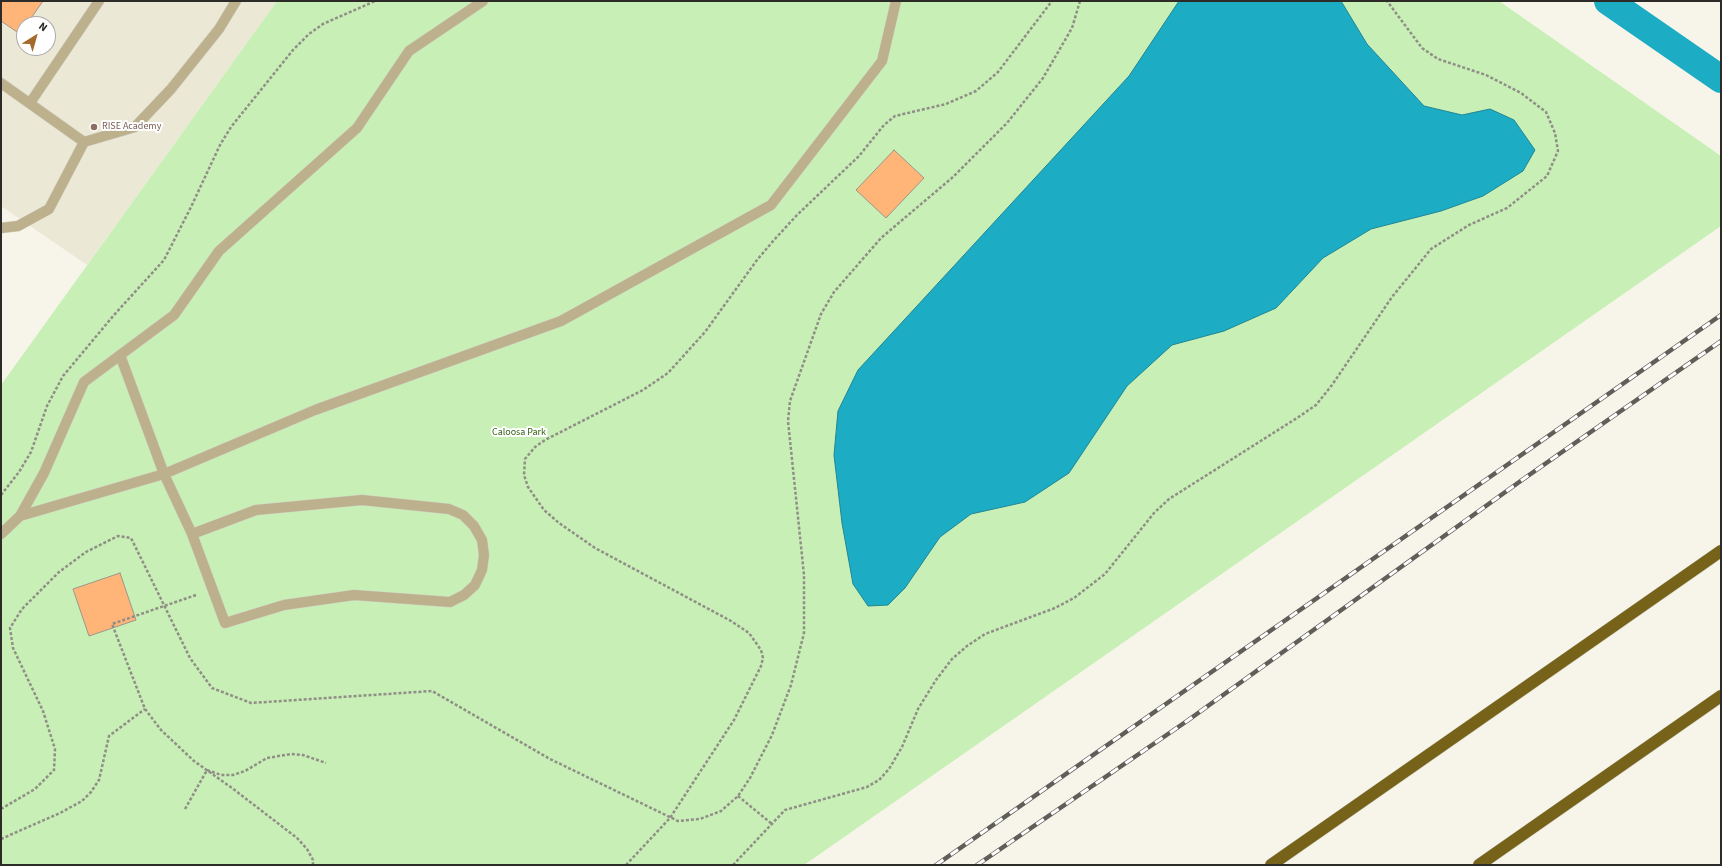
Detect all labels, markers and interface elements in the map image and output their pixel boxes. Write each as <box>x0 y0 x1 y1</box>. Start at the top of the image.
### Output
north arrow <box>16 16 56 56</box>
text: N <box>35 19 50 35</box>
place label: RISE Academy <box>102 121 161 133</box>
marker: RISE Academy <box>89 122 99 132</box>
park label: Caloosa Park <box>492 427 546 439</box>

